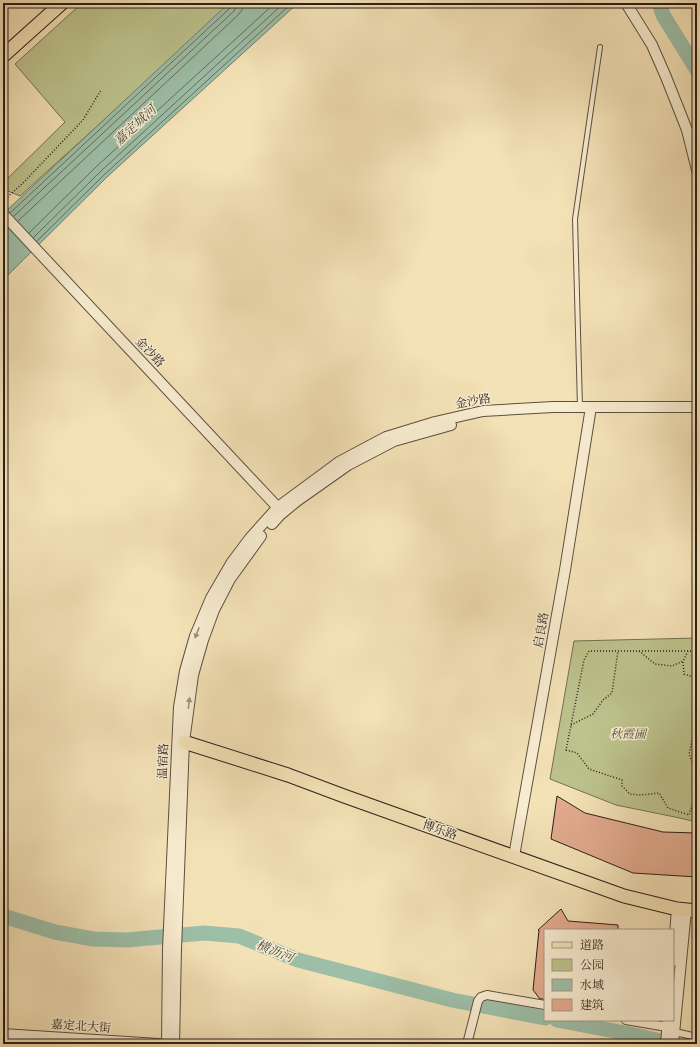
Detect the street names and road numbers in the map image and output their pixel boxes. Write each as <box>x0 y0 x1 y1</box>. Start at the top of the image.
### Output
street label: 金沙路 <box>132 333 168 371</box>
street label: 金沙路 <box>454 390 492 412</box>
street label: 启良路 <box>530 611 552 649</box>
street label: 温宿路 <box>154 743 172 779</box>
street label: 博乐路 <box>420 817 460 843</box>
street label: 嘉定北大街 <box>51 1016 112 1036</box>

